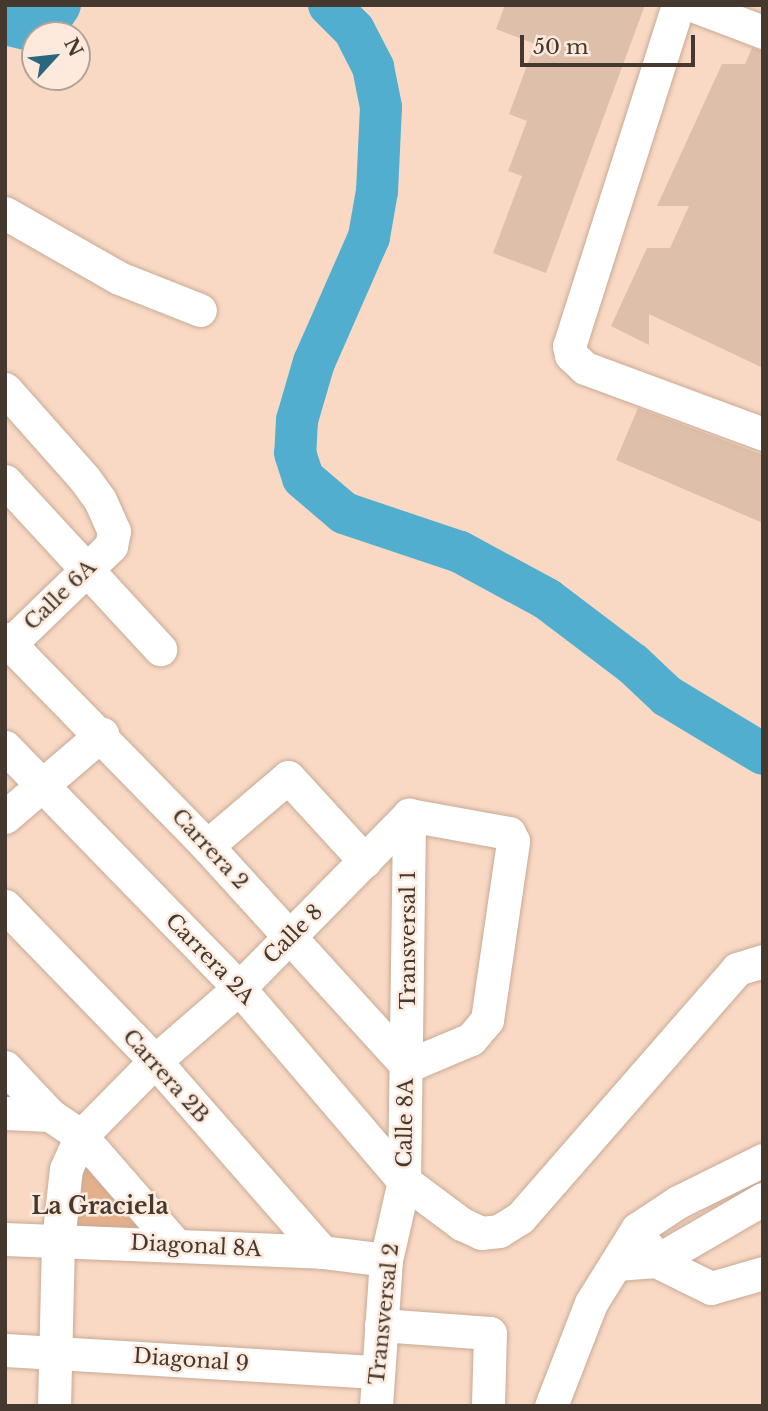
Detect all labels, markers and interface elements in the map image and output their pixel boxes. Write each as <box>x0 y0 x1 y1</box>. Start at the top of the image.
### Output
north arrow <box>21 21 91 91</box>
scale bar <box>523 21 698 65</box>
text: N <box>59 34 88 60</box>
text: 50 m <box>533 34 588 60</box>
street label: Calle 6A <box>19 555 101 635</box>
street label: Carrera 2 <box>166 804 254 894</box>
street label: Transversal 1 <box>395 871 421 1009</box>
street label: Calle 8 <box>258 899 328 969</box>
street label: Carrera 2A <box>160 908 260 1010</box>
street label: Carrera 2B <box>117 1024 215 1128</box>
street label: Calle 8A <box>392 1078 418 1168</box>
district label: La Graciela <box>31 1192 169 1220</box>
street label: Diagonal 8A <box>130 1230 262 1262</box>
street label: Transversal 2 <box>364 1242 404 1386</box>
street label: Diagonal 9 <box>132 1343 250 1377</box>

